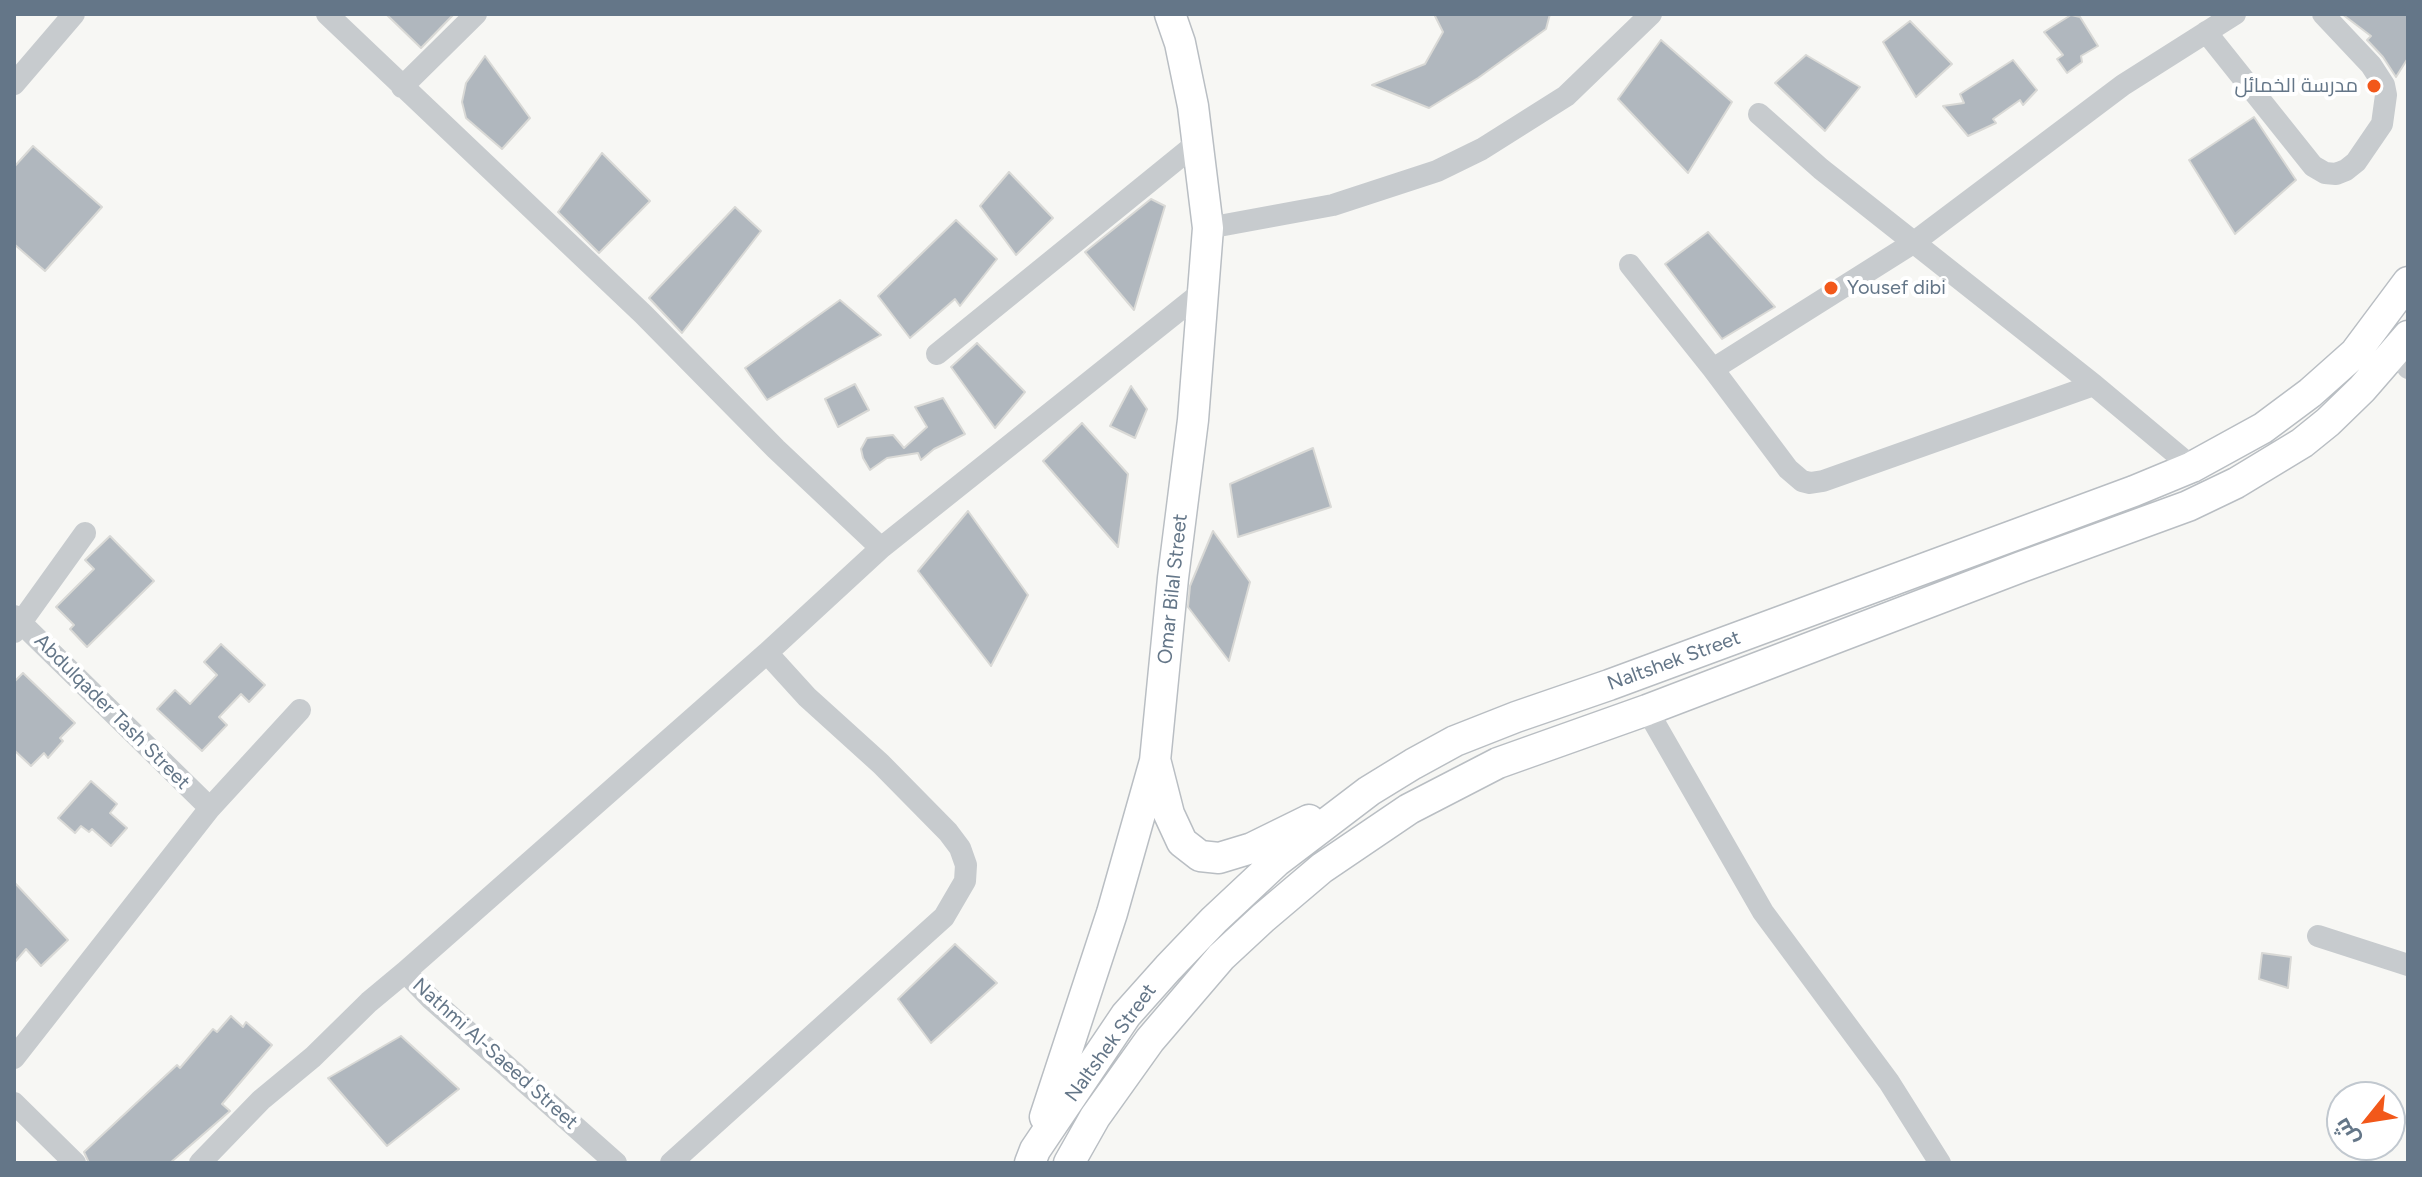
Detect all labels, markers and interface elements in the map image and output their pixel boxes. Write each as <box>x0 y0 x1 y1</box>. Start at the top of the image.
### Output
place label: مدرسة الخمائل <box>2235 74 2358 98</box>
marker: مدرسة الخمائل <box>2365 77 2383 95</box>
place label: Yousef dibi <box>1847 276 1946 300</box>
marker: Yousef dibi <box>1822 279 1840 297</box>
street label: Omar Bilal Street <box>1153 513 1193 665</box>
street label: Naltshek Street <box>1604 626 1744 696</box>
street label: Abdulqader Tash Street <box>29 629 195 795</box>
street label: Nathmi Al-Saeed Street <box>407 973 583 1135</box>
street label: Naltshek Street <box>1060 979 1162 1107</box>
north arrow <box>2326 1081 2406 1161</box>
text: ش <box>2328 1113 2365 1151</box>

